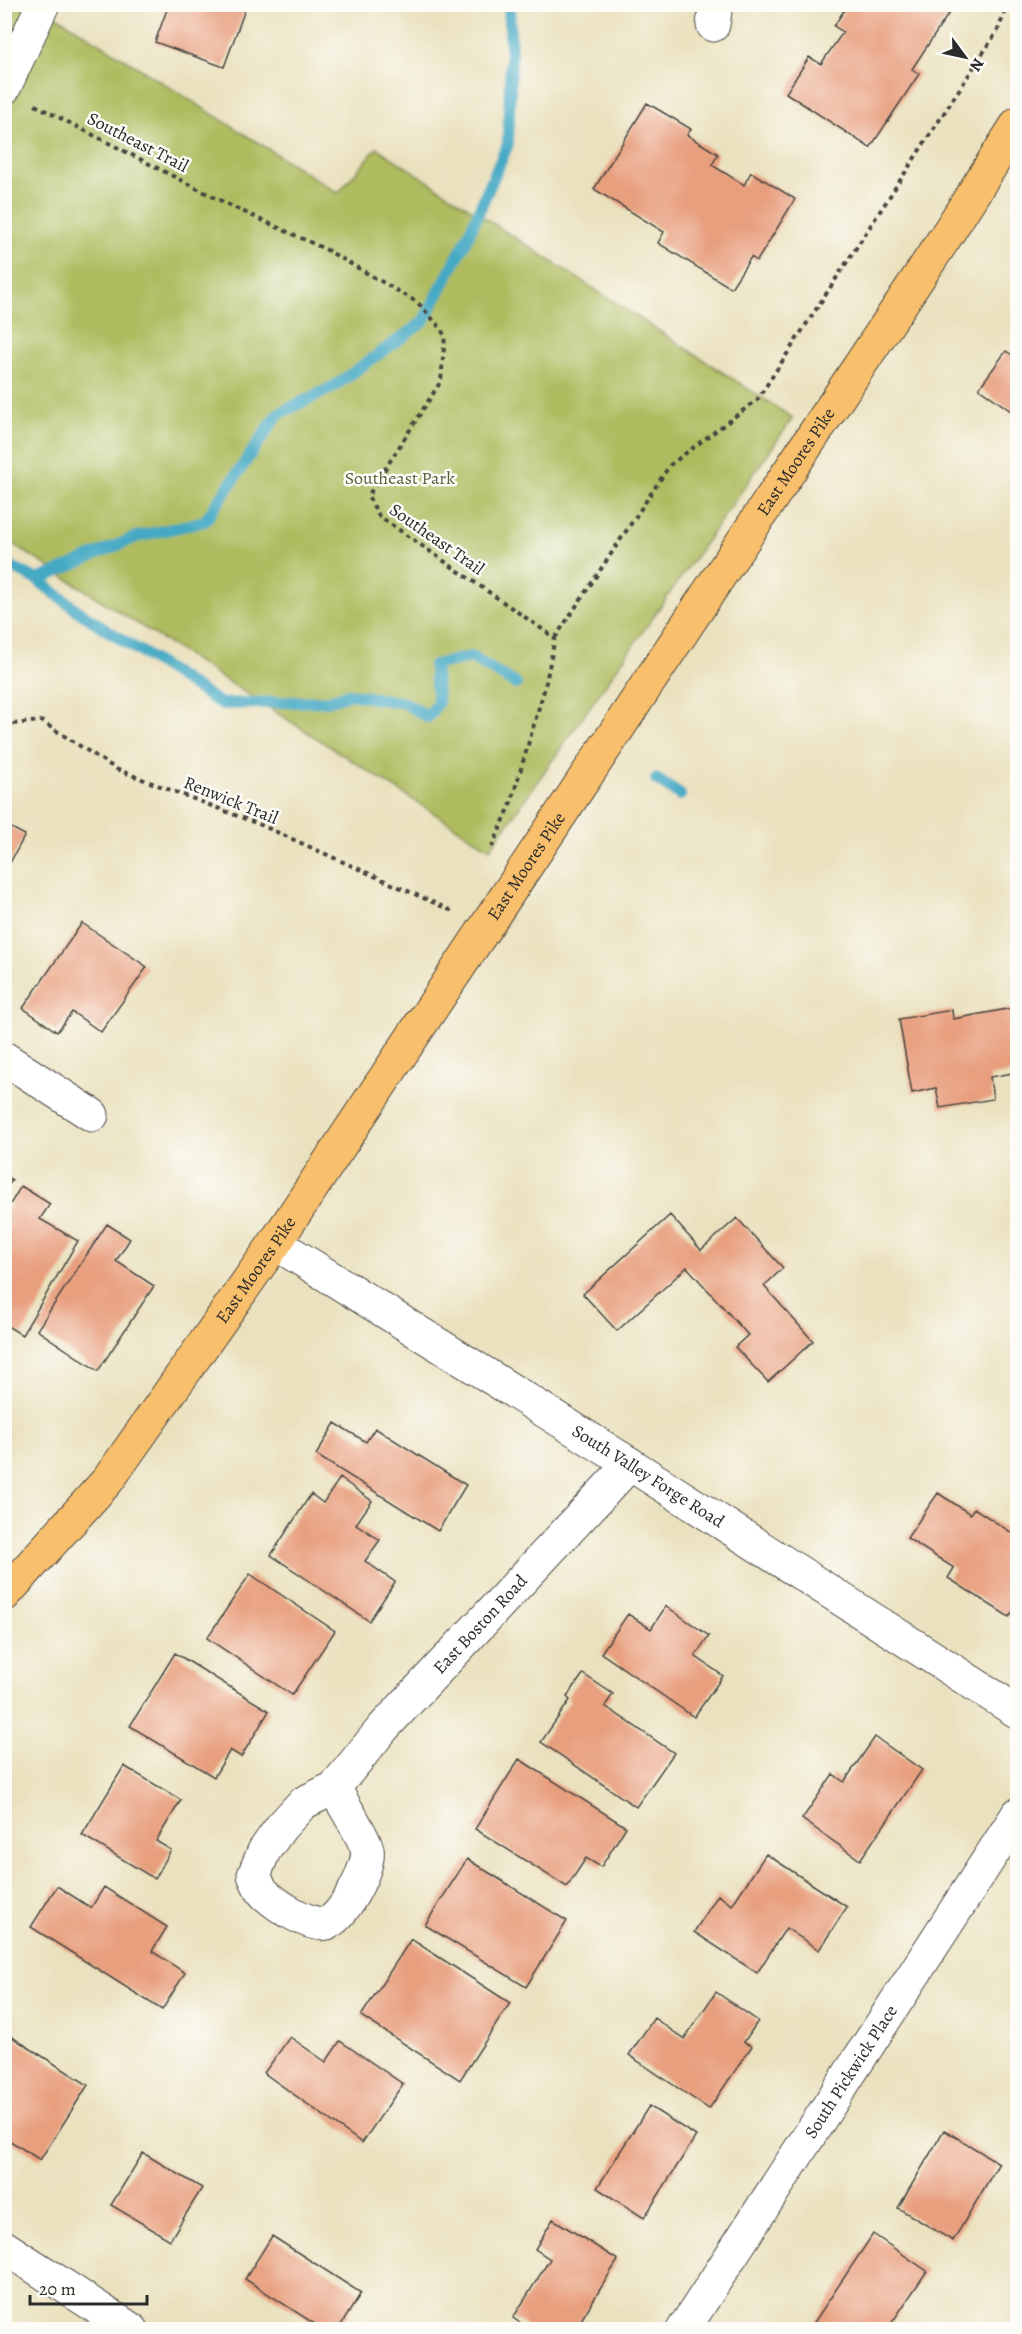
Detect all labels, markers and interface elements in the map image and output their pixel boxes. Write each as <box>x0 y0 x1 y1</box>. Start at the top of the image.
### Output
north arrow <box>935 27 995 87</box>
text: N <box>964 54 989 76</box>
street label: Southeast Trail <box>83 106 193 178</box>
street label: East Moores Pike <box>751 403 840 520</box>
park label: Southeast Park <box>345 466 455 490</box>
street label: Southeast Trail <box>385 497 490 581</box>
street label: Renwick Trail <box>180 770 282 830</box>
street label: East Moores Pike <box>481 807 571 925</box>
street label: East Moores Pike <box>210 1212 301 1328</box>
street label: South Valley Forge Road <box>567 1419 729 1533</box>
street label: East Boston Road <box>428 1569 533 1679</box>
street label: South Pickwick Place <box>799 2000 903 2143</box>
scale bar <box>30 2268 147 2306</box>
text: 20 m <box>39 2277 76 2301</box>

